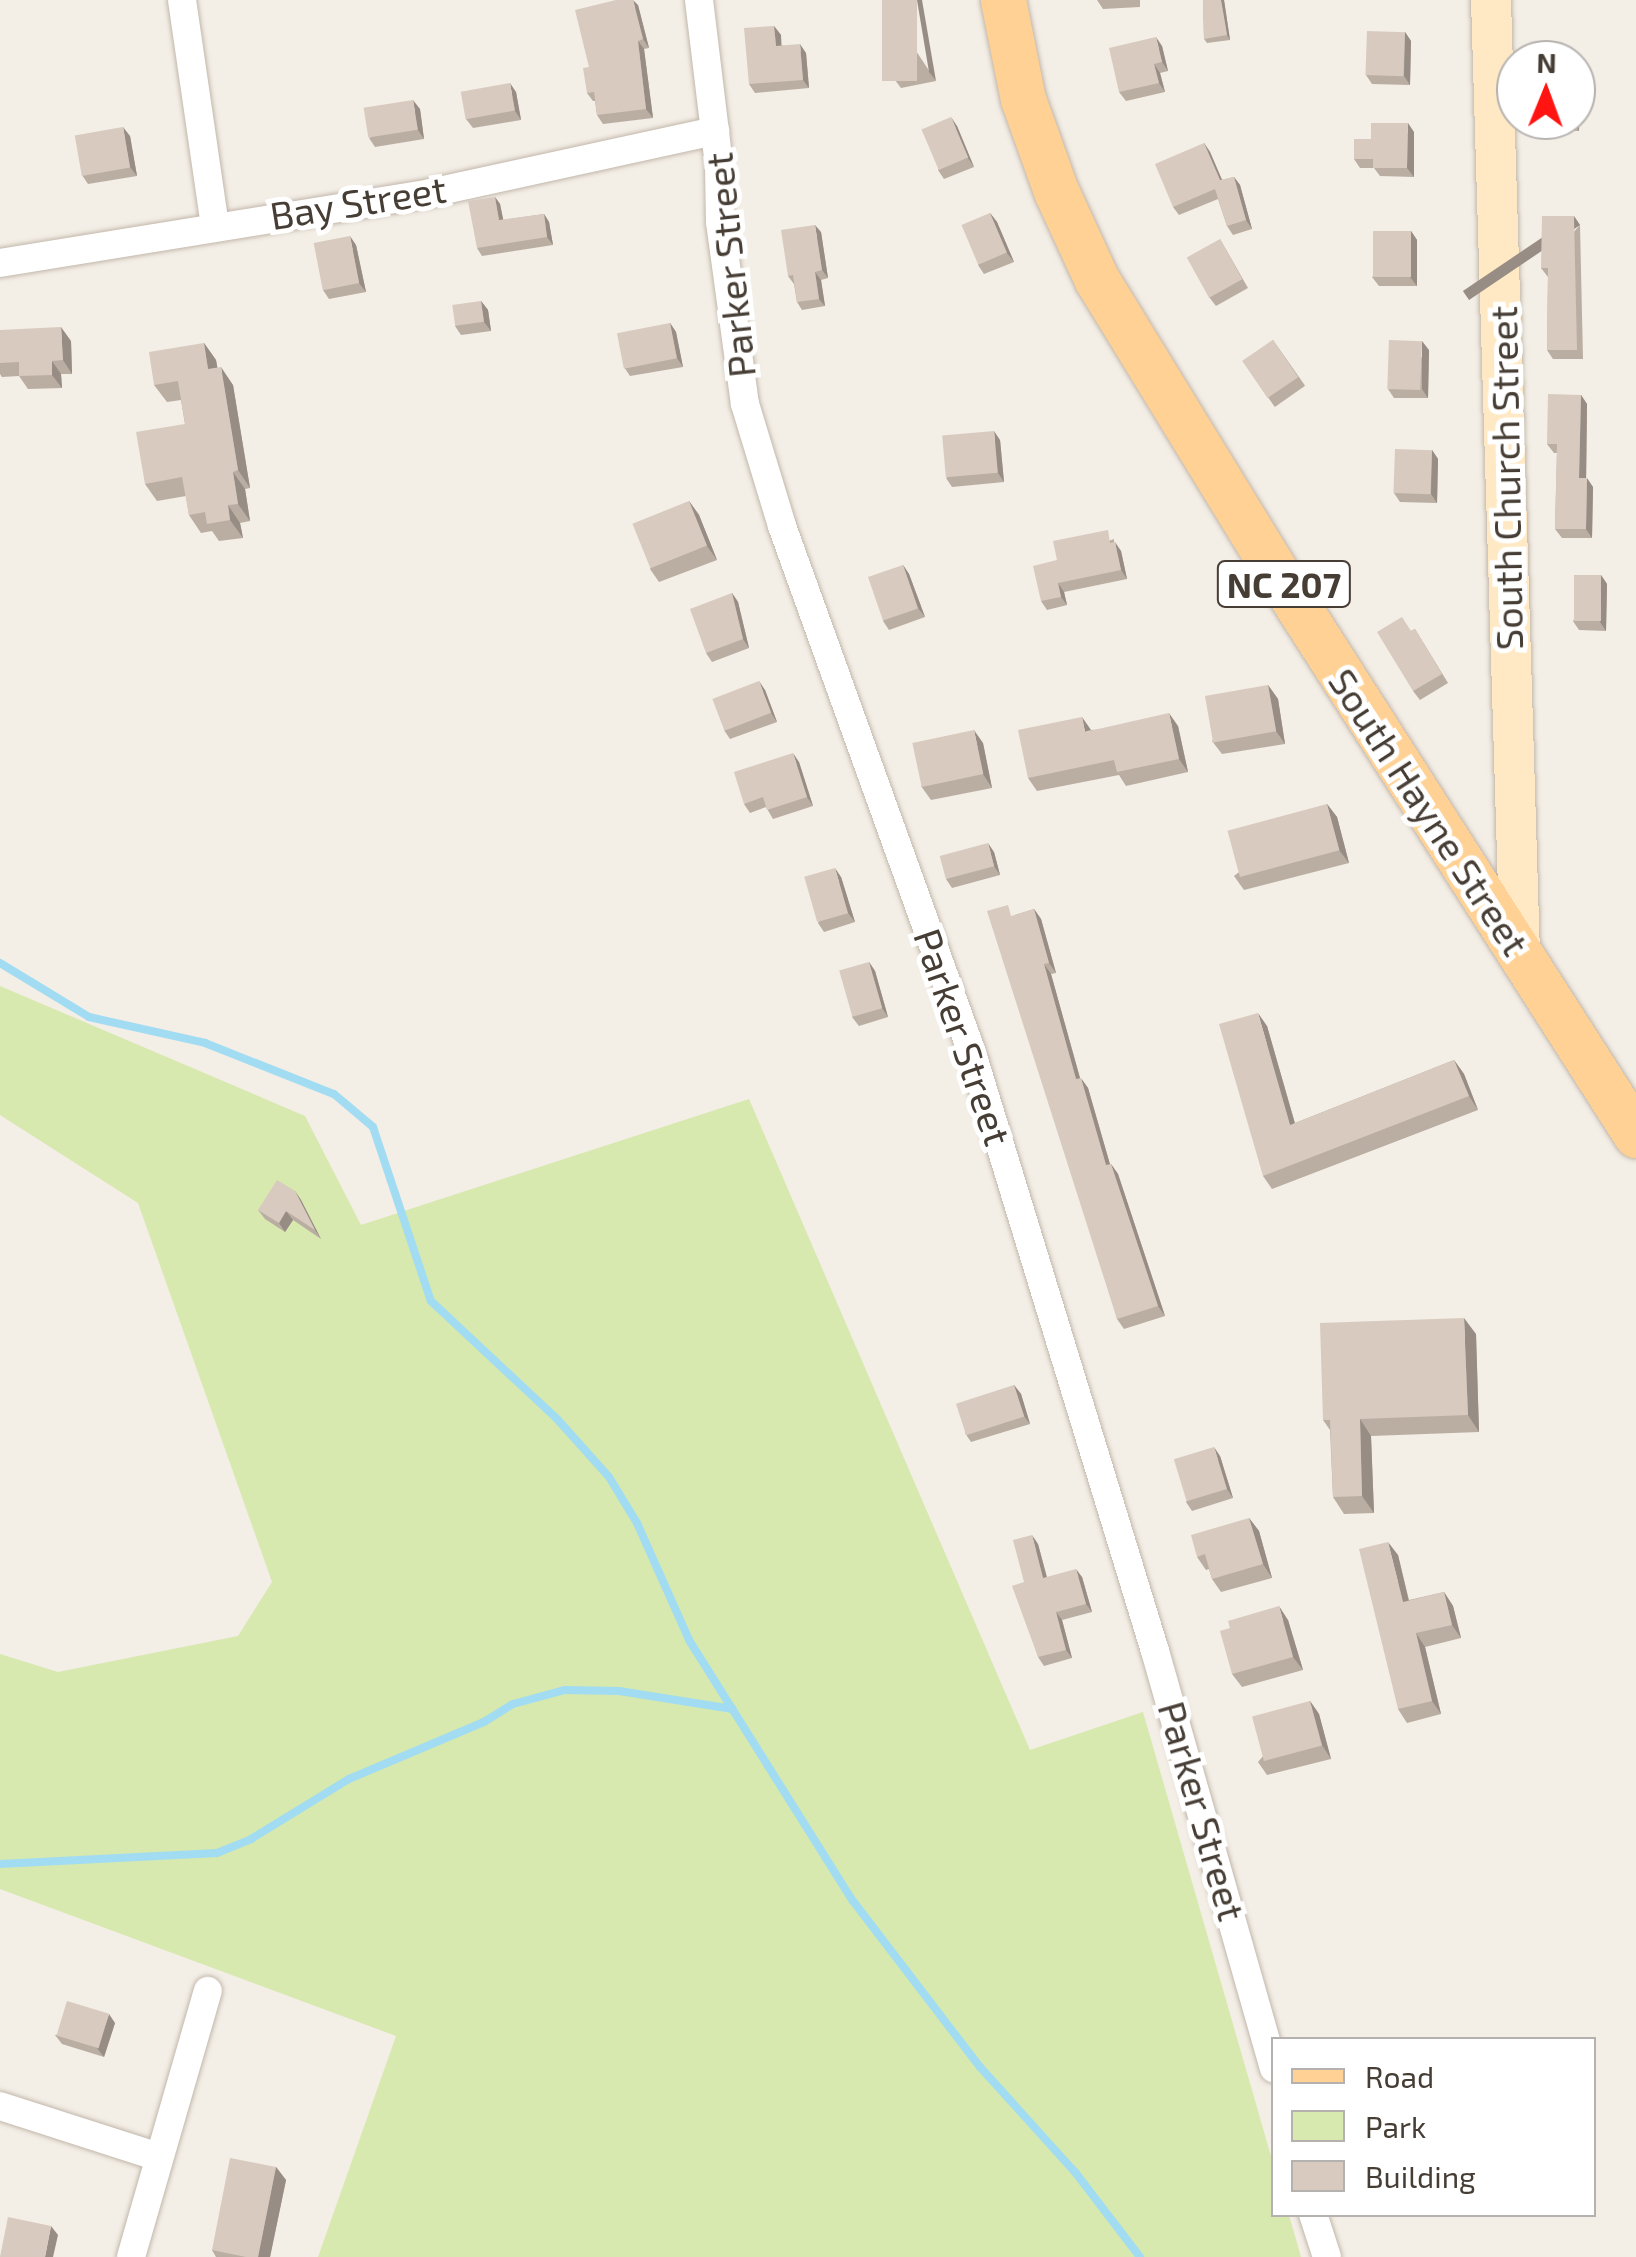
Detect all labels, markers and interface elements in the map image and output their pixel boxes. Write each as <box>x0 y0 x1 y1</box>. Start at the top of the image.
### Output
north arrow <box>1496 40 1596 140</box>
text: N <box>1536 45 1557 79</box>
street label: Parker Street <box>695 150 765 380</box>
street label: Bay Street <box>266 166 450 238</box>
street label: South Church Street <box>1480 305 1532 651</box>
road number: NC 207 <box>1216 554 1352 614</box>
street label: South Hayne Street <box>1319 660 1539 964</box>
street label: Parker Street <box>905 922 1021 1152</box>
street label: Parker Street <box>1149 1696 1255 1926</box>
legend <box>1271 2037 1596 2217</box>
text: Road <box>1365 2058 1434 2094</box>
text: Park <box>1365 2108 1426 2144</box>
text: Building <box>1365 2158 1476 2194</box>

